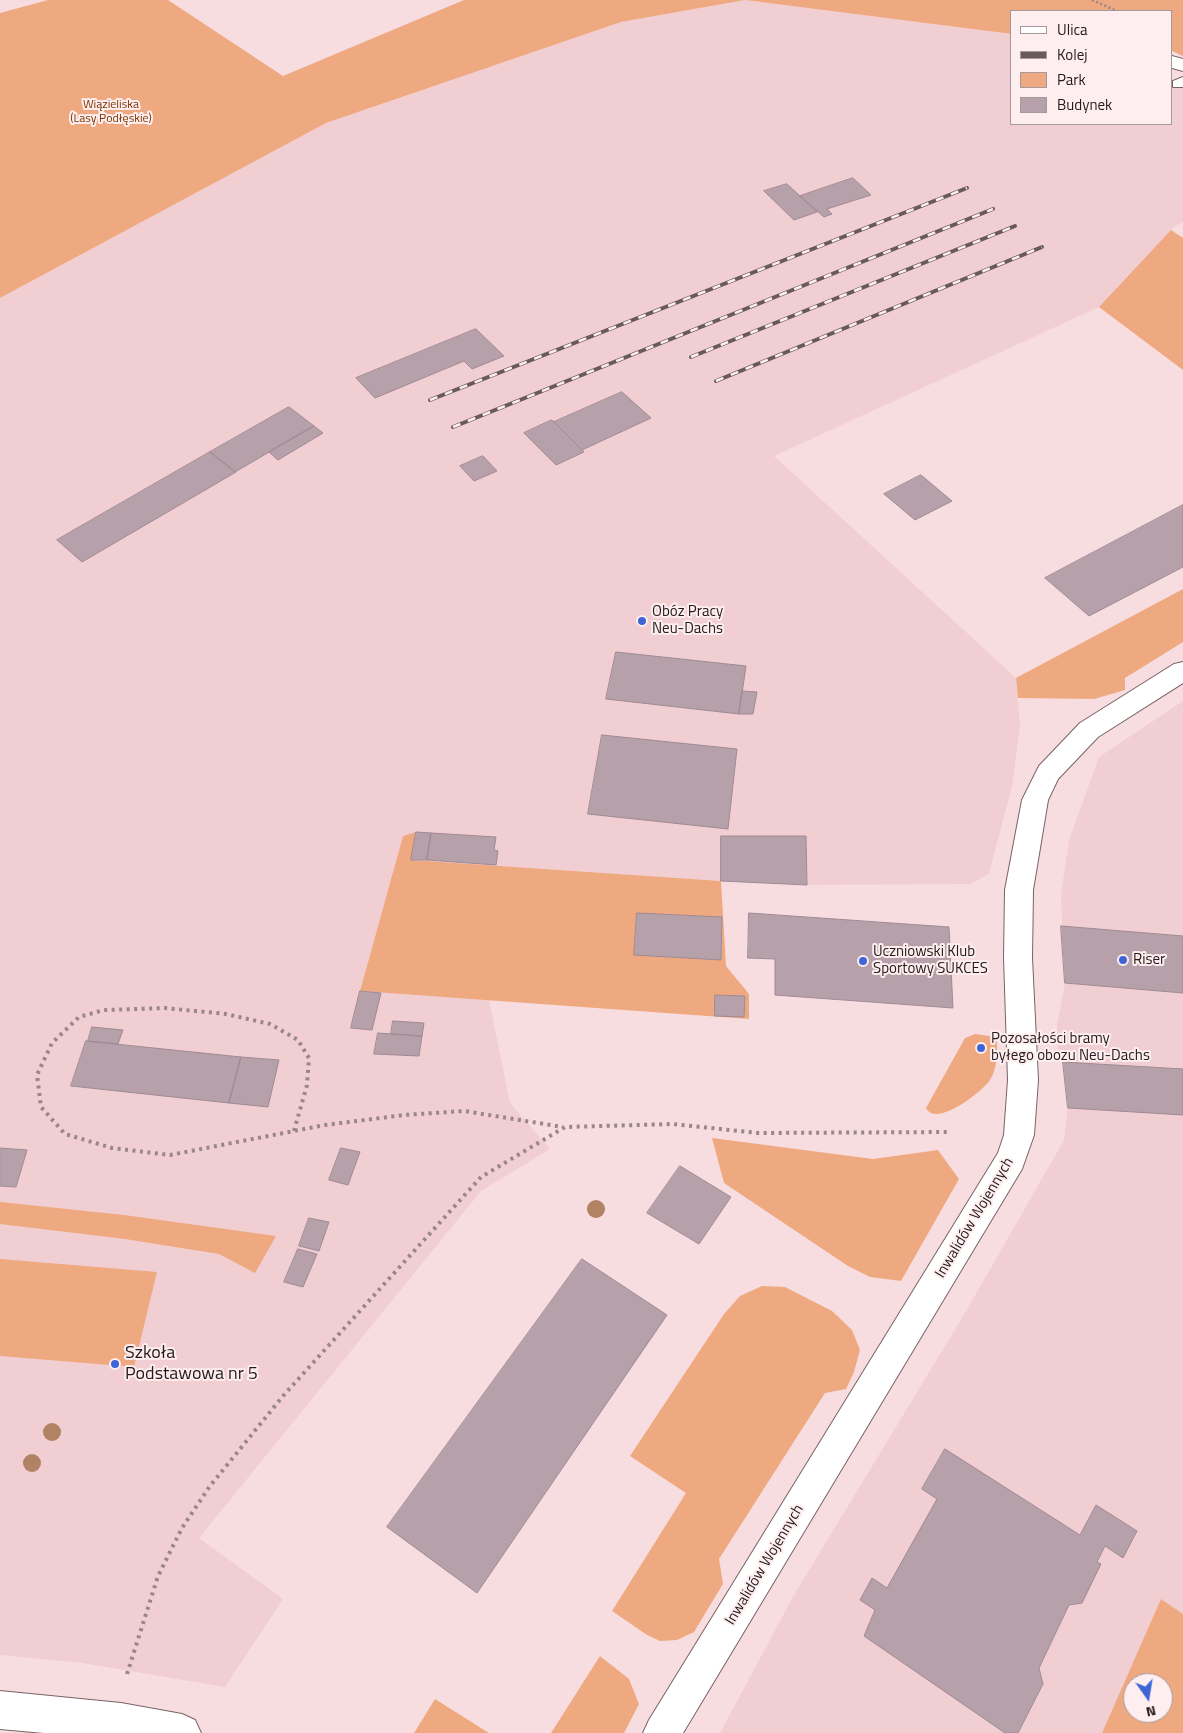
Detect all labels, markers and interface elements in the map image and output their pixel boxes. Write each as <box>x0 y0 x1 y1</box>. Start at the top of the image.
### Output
legend <box>1010 10 1173 125</box>
text: Ulica <box>1057 18 1087 41</box>
text: Kolej <box>1057 43 1088 66</box>
text: Park <box>1057 68 1086 91</box>
text: Budynek <box>1057 93 1112 116</box>
park label: Wiązieliska (Lasy Podłęskie) <box>70 98 152 126</box>
place label: Obóz Pracy Neu-Dachs <box>652 603 723 638</box>
marker: Obóz Pracy Neu-Dachs <box>636 615 648 627</box>
place label: Uczniowski Klub Sportowy SUKCES <box>873 943 988 978</box>
place label: Riser <box>1133 951 1165 969</box>
marker: Riser <box>1117 954 1129 966</box>
marker: Uczniowski Klub Sportowy SUKCES <box>857 955 869 967</box>
place label: Pozosałości bramy byłego obozu Neu-Dachs <box>991 1030 1150 1065</box>
marker: Pozosałości bramy byłego obozu Neu-Dachs <box>975 1042 987 1054</box>
street label: Inwalidów Wojennych <box>932 1155 1018 1281</box>
place label: Szkoła Podstawowa nr 5 <box>125 1343 258 1386</box>
marker: Szkoła Podstawowa nr 5 <box>109 1358 121 1370</box>
street label: Inwalidów Wojennych <box>722 1502 808 1628</box>
north arrow <box>1123 1673 1173 1723</box>
text: N <box>1144 1701 1158 1723</box>

